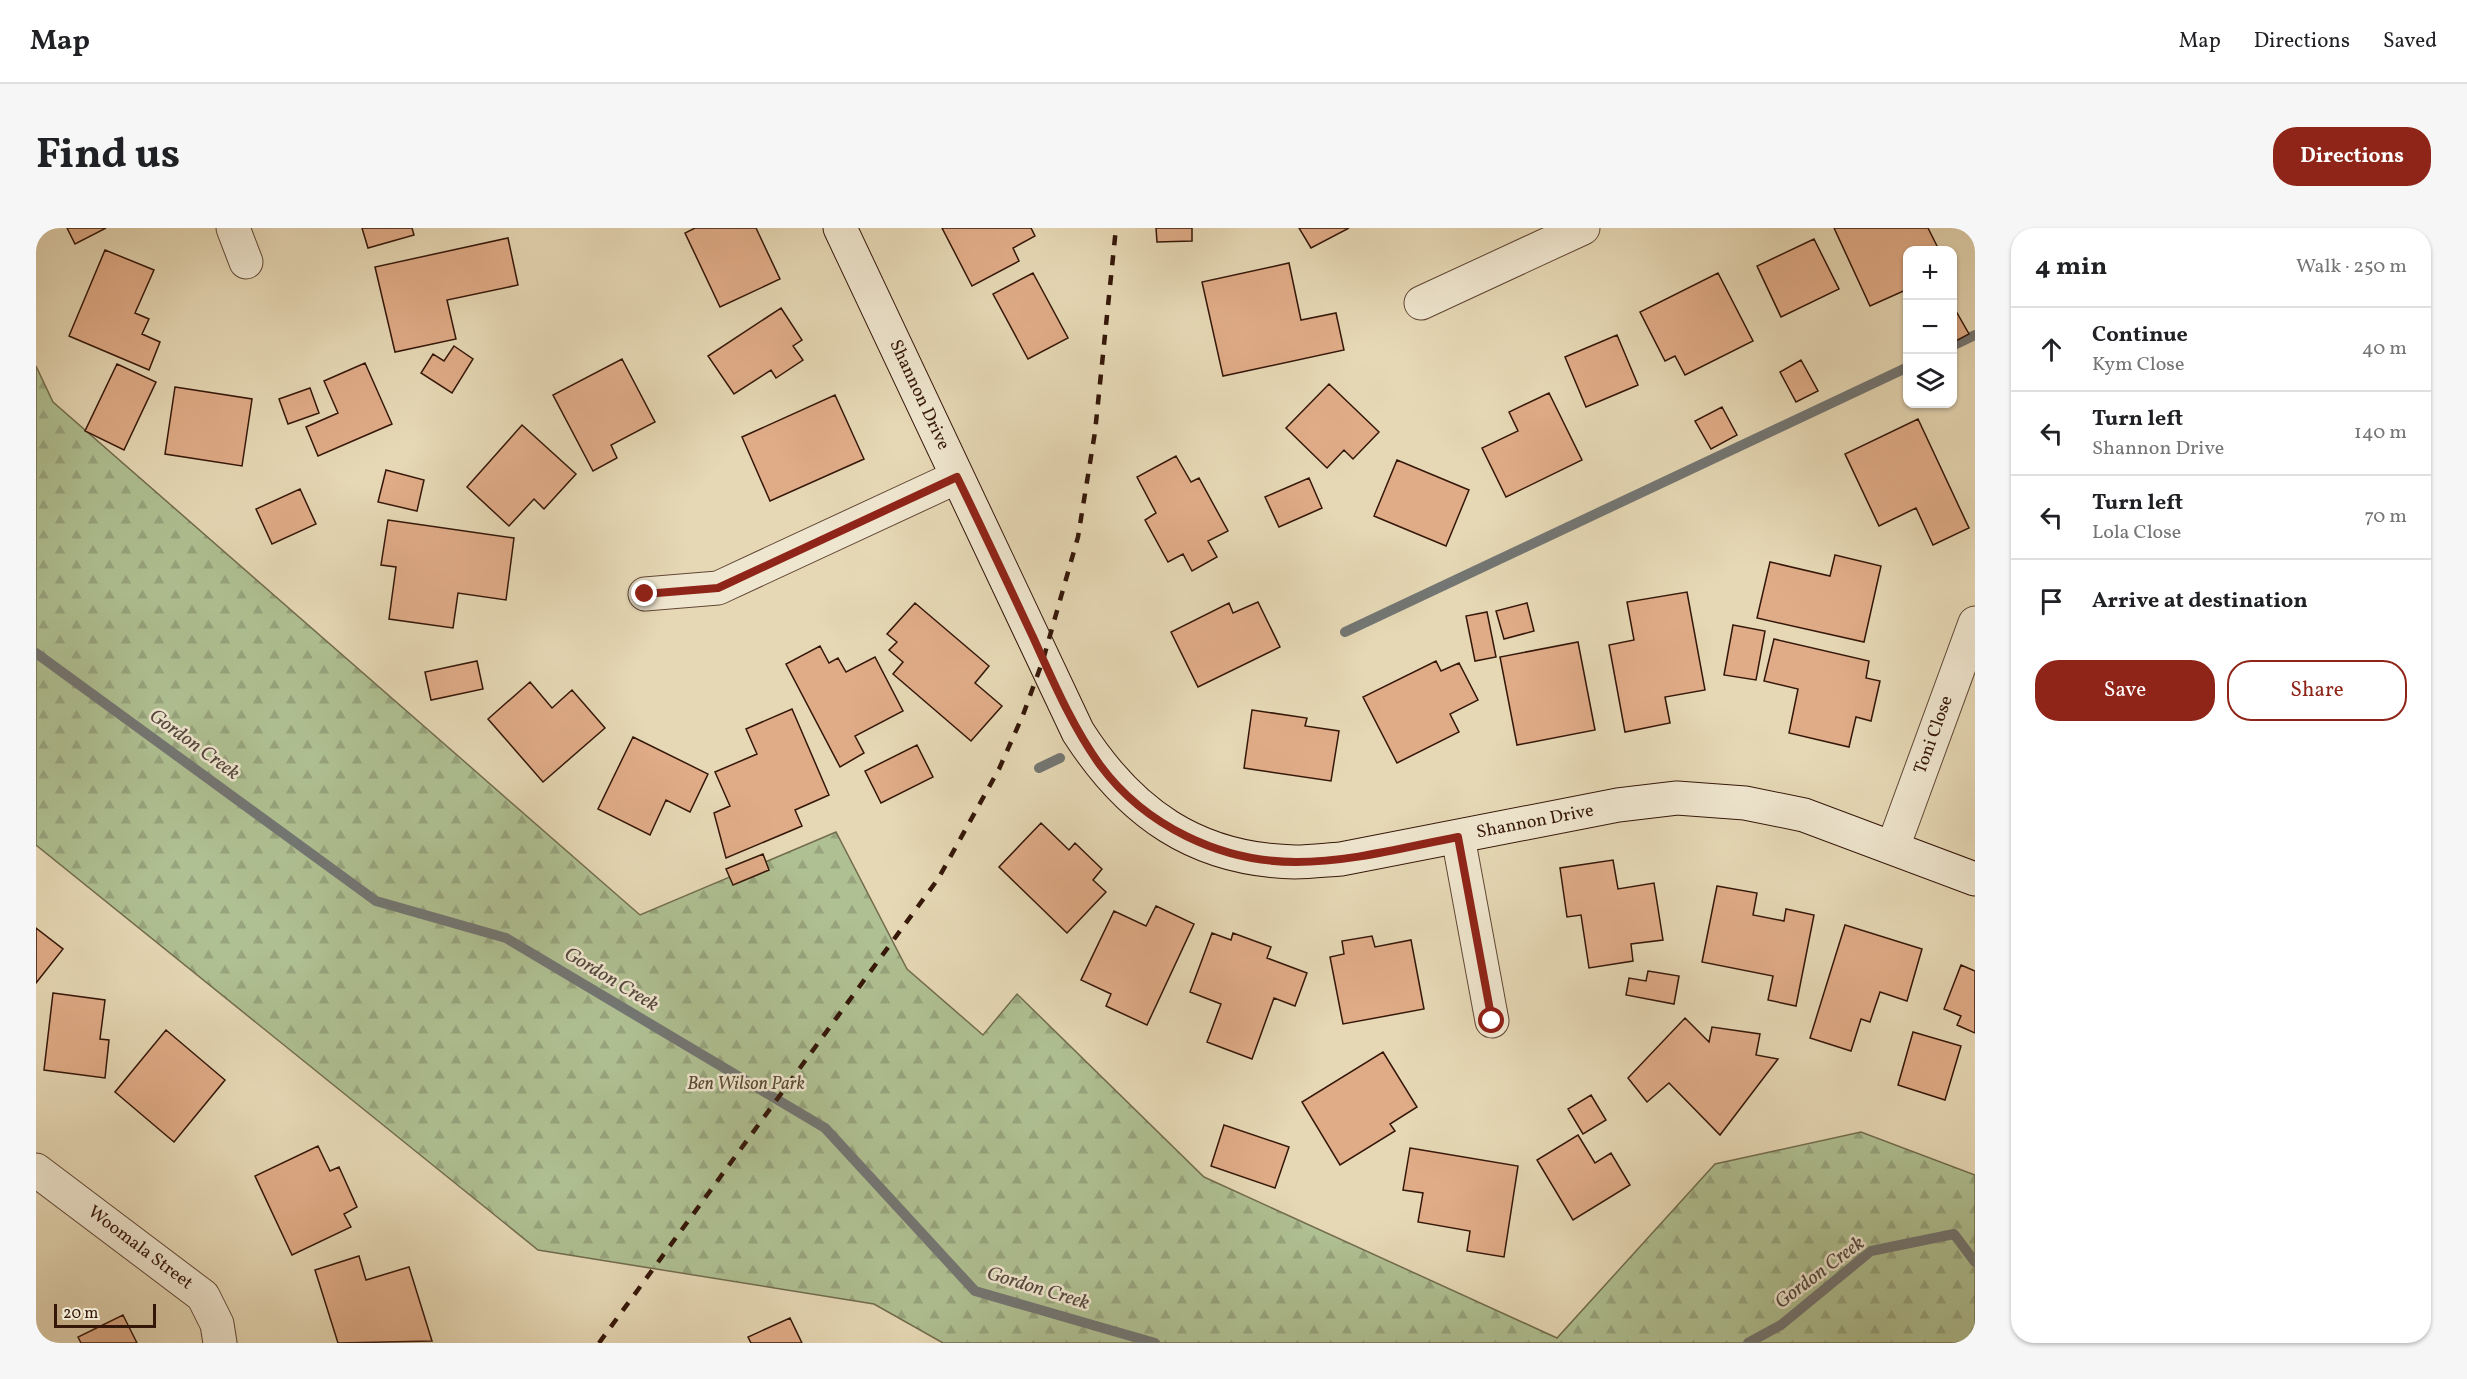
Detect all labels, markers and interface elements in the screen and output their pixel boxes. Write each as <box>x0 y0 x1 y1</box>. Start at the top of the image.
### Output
text: Map <box>30 22 90 61</box>
text: Map <box>2179 27 2221 56</box>
text: Directions <box>2254 27 2350 56</box>
text: Saved <box>2383 27 2437 56</box>
text: Find us <box>36 127 180 186</box>
button: Directions <box>2273 127 2431 186</box>
map controls <box>1903 246 1957 408</box>
button: + <box>1903 246 1957 300</box>
text: 4 min <box>2035 249 2107 285</box>
text: Walk · 250 m <box>2296 253 2407 281</box>
button: − <box>1903 300 1957 354</box>
text: Continue <box>2092 320 2188 351</box>
icon: ahead <box>2035 333 2068 366</box>
text: 40 m <box>2362 335 2407 363</box>
street label: Shannon Drive <box>883 336 955 454</box>
text: Kym Close <box>2092 351 2184 379</box>
button: layers <box>1903 354 1957 408</box>
text: Turn left <box>2092 404 2183 435</box>
icon: left <box>2035 417 2068 450</box>
text: 140 m <box>2354 419 2407 447</box>
text: Shannon Drive <box>2092 435 2224 463</box>
text: Turn left <box>2092 488 2183 519</box>
icon: left <box>2035 501 2068 534</box>
text: 70 m <box>2364 503 2407 531</box>
text: Lola Close <box>2092 519 2181 547</box>
route end <box>631 580 657 606</box>
icon: arrive <box>2035 585 2068 618</box>
text: Arrive at destination <box>2092 586 2308 617</box>
button: Save <box>2035 660 2215 721</box>
button: Share <box>2227 660 2407 721</box>
street label: Toni Close <box>1908 692 1960 778</box>
water label: Gordon Creek <box>143 703 245 787</box>
street label: Shannon Drive <box>1474 798 1596 846</box>
water label: Gordon Creek <box>558 941 664 1019</box>
route start <box>1478 1007 1504 1033</box>
park label: Ben Wilson Park <box>687 1072 805 1097</box>
street label: Woomala Street <box>82 1200 198 1296</box>
water label: Gordon Creek <box>1769 1230 1871 1316</box>
water label: Gordon Creek <box>983 1260 1093 1318</box>
scale bar <box>54 1301 156 1328</box>
text: 20 m <box>63 1303 98 1325</box>

